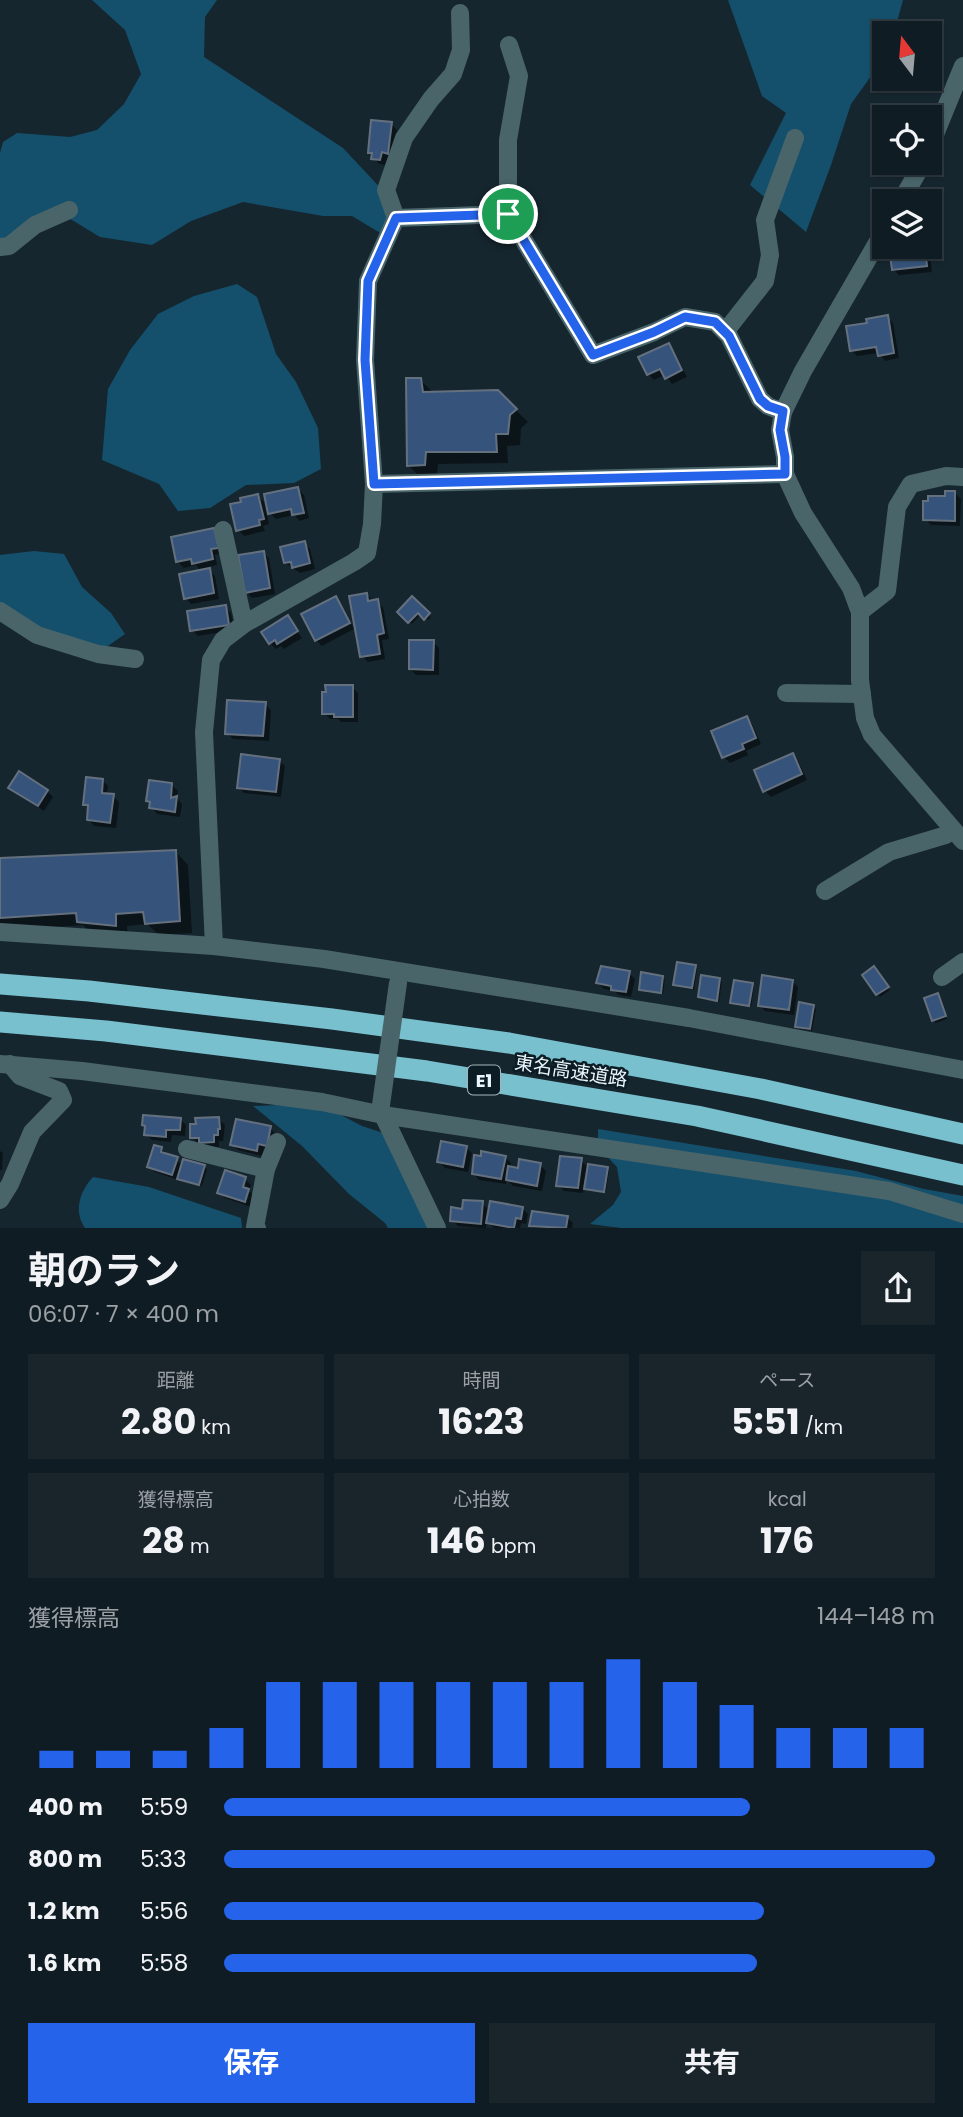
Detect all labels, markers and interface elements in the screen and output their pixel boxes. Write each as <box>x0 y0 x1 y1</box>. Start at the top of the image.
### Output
north arrow <box>872 21 942 91</box>
map controls <box>872 21 942 259</box>
button: locate <box>872 105 942 175</box>
pin <box>478 184 538 244</box>
button: layers <box>872 189 942 259</box>
icon: arrive <box>489 195 527 233</box>
street label: 東名高速道路 <box>513 1049 629 1093</box>
road number: E1 <box>468 1065 500 1094</box>
text: 朝のラン <box>28 1244 180 1297</box>
button: share <box>861 1251 935 1325</box>
text: 06:07 · 7 × 400 m <box>28 1298 219 1330</box>
text: 距離 <box>157 1367 195 1394</box>
text: 時間 <box>462 1367 501 1394</box>
text: ペース <box>759 1367 815 1394</box>
text: 2.80 <box>121 1397 196 1446</box>
text: 16:23 <box>438 1397 525 1446</box>
text: 5:51 <box>731 1397 800 1446</box>
text: km <box>196 1414 231 1441</box>
text: /km <box>800 1414 843 1441</box>
text: 獲得標高 <box>138 1486 214 1513</box>
text: 心拍数 <box>453 1486 510 1513</box>
text: kcal <box>768 1486 807 1513</box>
text: 28 <box>142 1516 185 1565</box>
text: 146 <box>427 1516 486 1565</box>
text: 176 <box>760 1516 814 1565</box>
text: m <box>185 1533 209 1560</box>
text: bpm <box>486 1533 536 1560</box>
text: 144–148 m <box>817 1600 935 1632</box>
text: 獲得標高 <box>28 1602 120 1634</box>
text: 400 m <box>28 1791 103 1823</box>
text: 5:59 <box>140 1791 188 1823</box>
text: 800 m <box>28 1843 102 1875</box>
text: 5:33 <box>140 1843 186 1875</box>
text: 1.2 km <box>28 1895 100 1927</box>
text: 5:56 <box>140 1895 188 1927</box>
text: 1.6 km <box>28 1947 101 1979</box>
text: 5:58 <box>140 1947 188 1979</box>
button: 保存 <box>28 2023 475 2103</box>
button: 共有 <box>489 2023 935 2103</box>

